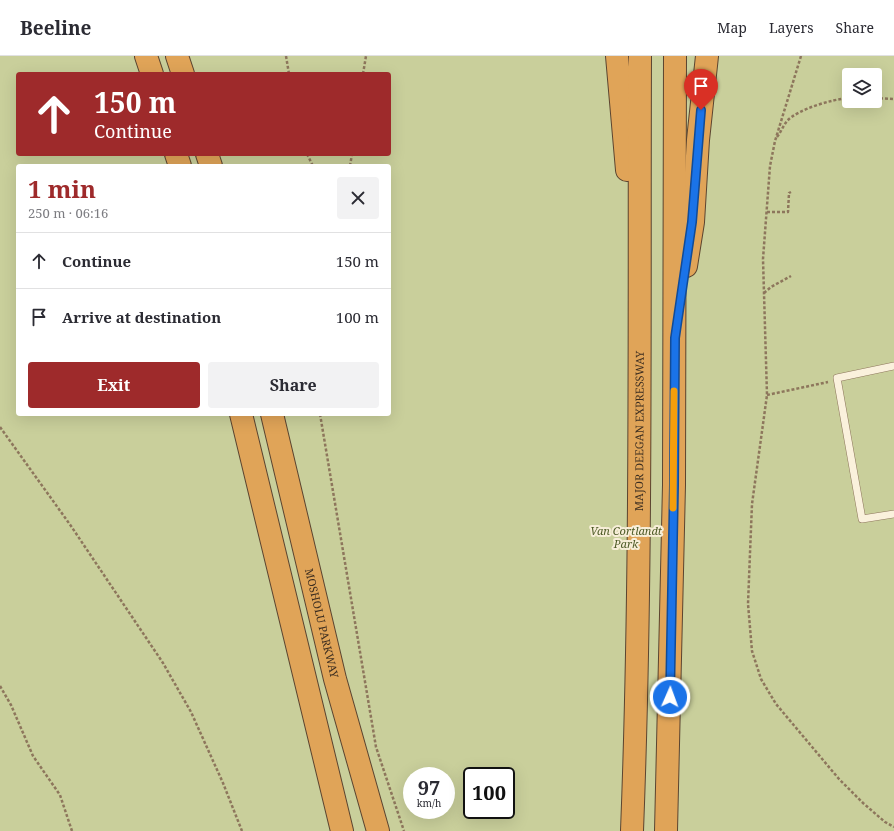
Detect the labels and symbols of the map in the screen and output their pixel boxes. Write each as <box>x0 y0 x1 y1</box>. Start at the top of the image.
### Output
pin <box>684 69 718 110</box>
street label: MAJOR DEEGAN EXPRESSWAY <box>631 351 647 511</box>
park label: Van Cortlandt Park <box>590 523 663 551</box>
street label: MOSHOLU PARKWAY <box>302 567 343 680</box>
position arrow <box>649 676 691 718</box>
speed limit sign: 100 <box>463 767 515 819</box>

